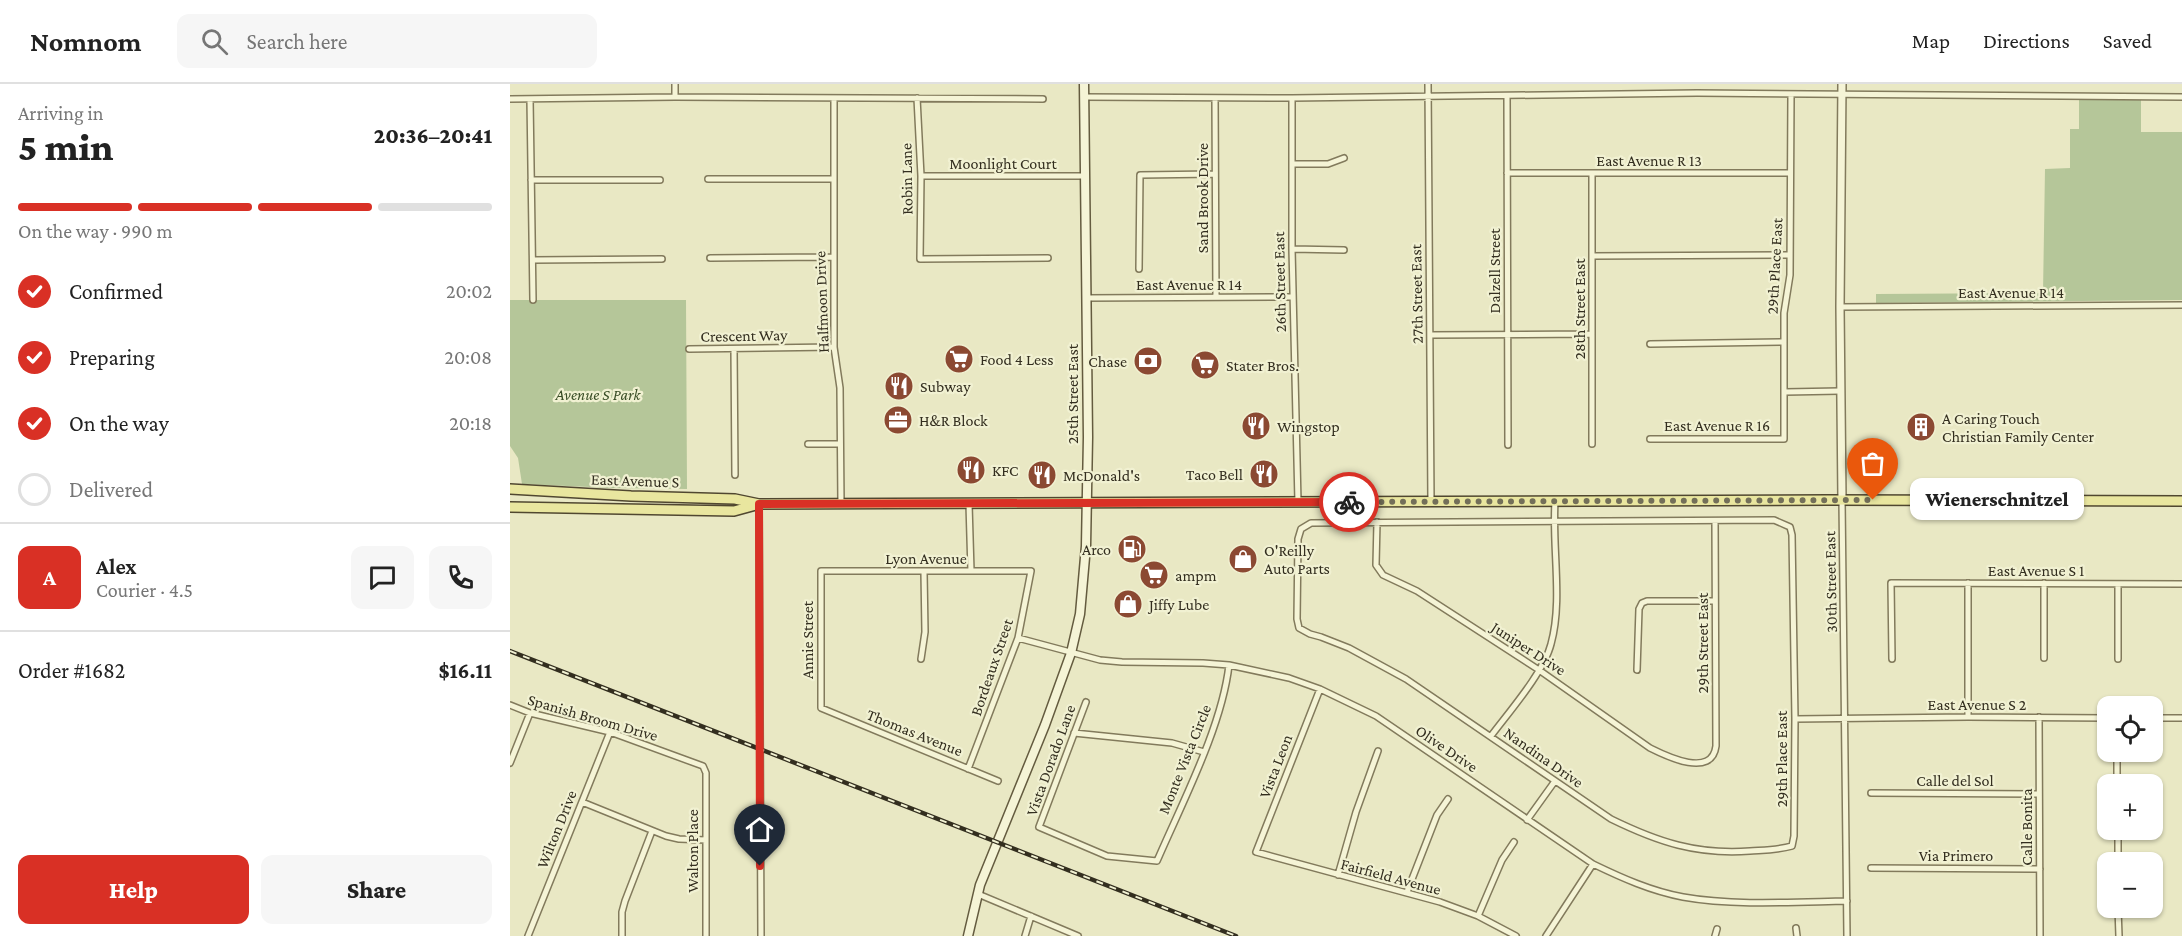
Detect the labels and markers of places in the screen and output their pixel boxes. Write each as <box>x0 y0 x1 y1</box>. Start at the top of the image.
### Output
supermarket icon: Food 4 Less <box>943 343 975 375</box>
bank icon: Chase <box>1132 345 1164 377</box>
supermarket icon: Stater Bros. <box>1189 349 1221 381</box>
place label: Food 4 Less <box>980 351 1054 368</box>
place label: Chase <box>1088 353 1127 370</box>
place label: Stater Bros. <box>1226 357 1299 374</box>
restaurant icon: Subway <box>883 370 915 402</box>
place label: Subway <box>920 378 971 396</box>
office icon: H&R Block <box>882 404 914 436</box>
restaurant icon: Wingstop <box>1240 410 1272 442</box>
place label: A Caring Touch Christian Family Center <box>1942 410 2094 446</box>
building icon: A Caring Touch Christian Family Center <box>1905 411 1937 443</box>
place label: H&R Block <box>919 412 988 429</box>
place label: Wingstop <box>1277 418 1340 436</box>
pin <box>1847 438 1898 500</box>
restaurant icon: KFC <box>955 454 987 486</box>
restaurant icon: Taco Bell <box>1248 458 1280 490</box>
restaurant icon: McDonald's <box>1026 459 1058 491</box>
place label: KFC <box>992 462 1018 479</box>
place label: Taco Bell <box>1186 466 1243 483</box>
place label: McDonald's <box>1063 467 1140 484</box>
callout: Wienerschnitzel <box>1909 479 2083 521</box>
fuel station icon: Arco <box>1116 533 1148 565</box>
place label: Arco <box>1082 541 1111 558</box>
place label: O'Reilly Auto Parts <box>1264 542 1330 577</box>
shop icon: O'Reilly Auto Parts <box>1227 543 1259 575</box>
supermarket icon: ampm <box>1138 559 1170 591</box>
place label: ampm <box>1175 567 1217 585</box>
shop icon: Jiffy Lube <box>1112 588 1144 620</box>
place label: Jiffy Lube <box>1147 596 1209 614</box>
pin <box>734 804 785 866</box>

